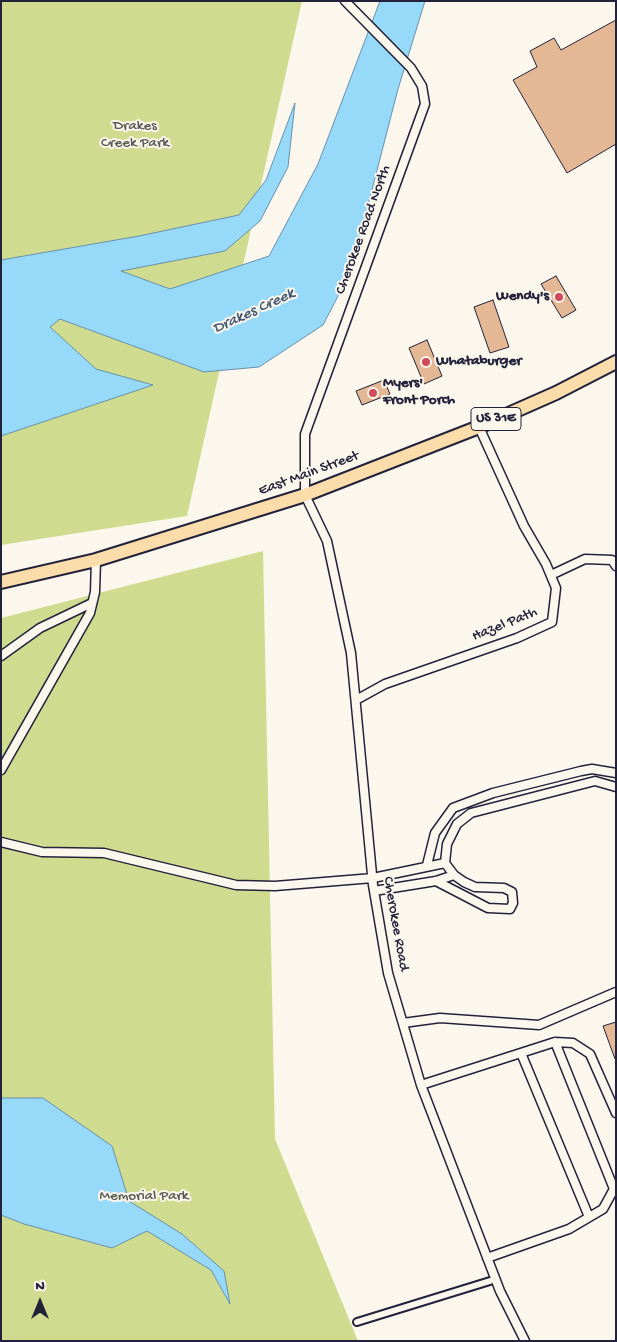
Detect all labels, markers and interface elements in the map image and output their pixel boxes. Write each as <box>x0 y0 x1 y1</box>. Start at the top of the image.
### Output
park label: Drakes Creek Park <box>101 118 169 153</box>
street label: Cherokee Road North <box>332 163 396 297</box>
water label: Drakes Creek <box>210 285 298 339</box>
place label: Wendy's <box>496 288 549 306</box>
marker: Wendy's <box>553 291 565 303</box>
place label: Whataburger <box>436 353 521 371</box>
marker: Whataburger <box>420 356 432 368</box>
place label: Myers' Front Porch <box>383 375 455 410</box>
marker: Myers' Front Porch <box>367 387 379 399</box>
road number: US 31E <box>471 408 521 430</box>
street label: East Main Street <box>256 447 362 501</box>
street label: Hazel Path <box>470 604 540 646</box>
street label: Cherokee Road <box>378 875 412 973</box>
park label: Memorial Park <box>100 1188 188 1206</box>
north arrow <box>15 1277 65 1327</box>
text: N <box>35 1278 45 1295</box>

